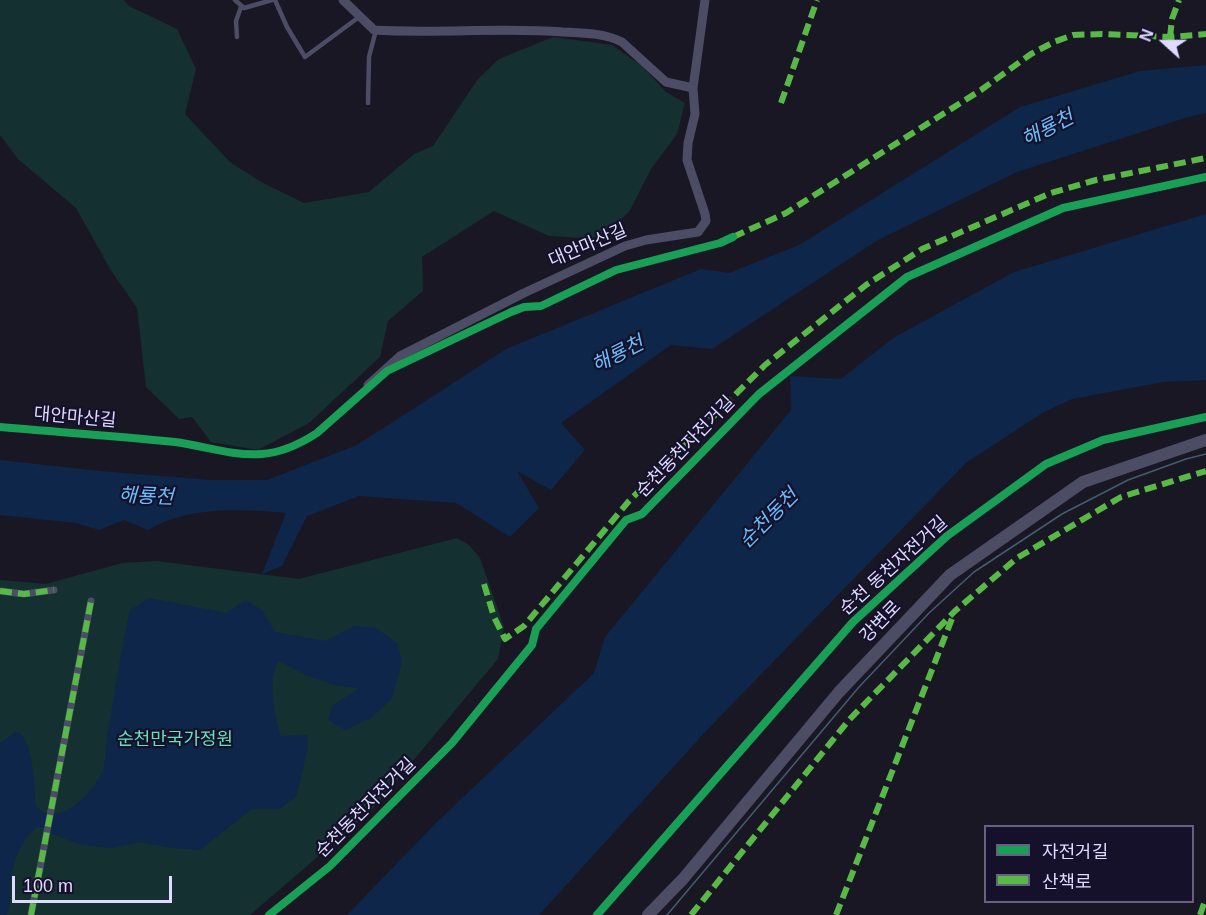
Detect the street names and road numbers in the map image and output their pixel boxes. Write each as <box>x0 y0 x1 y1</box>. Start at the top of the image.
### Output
street label: 대안마산길 <box>546 220 630 272</box>
street label: 순천동천자전거길 <box>632 392 740 502</box>
street label: 대안마산길 <box>33 404 117 432</box>
street label: 순천 동천자전거길 <box>836 512 952 620</box>
street label: 강변로 <box>856 597 906 647</box>
street label: 순천동천자전거길 <box>312 754 420 862</box>

